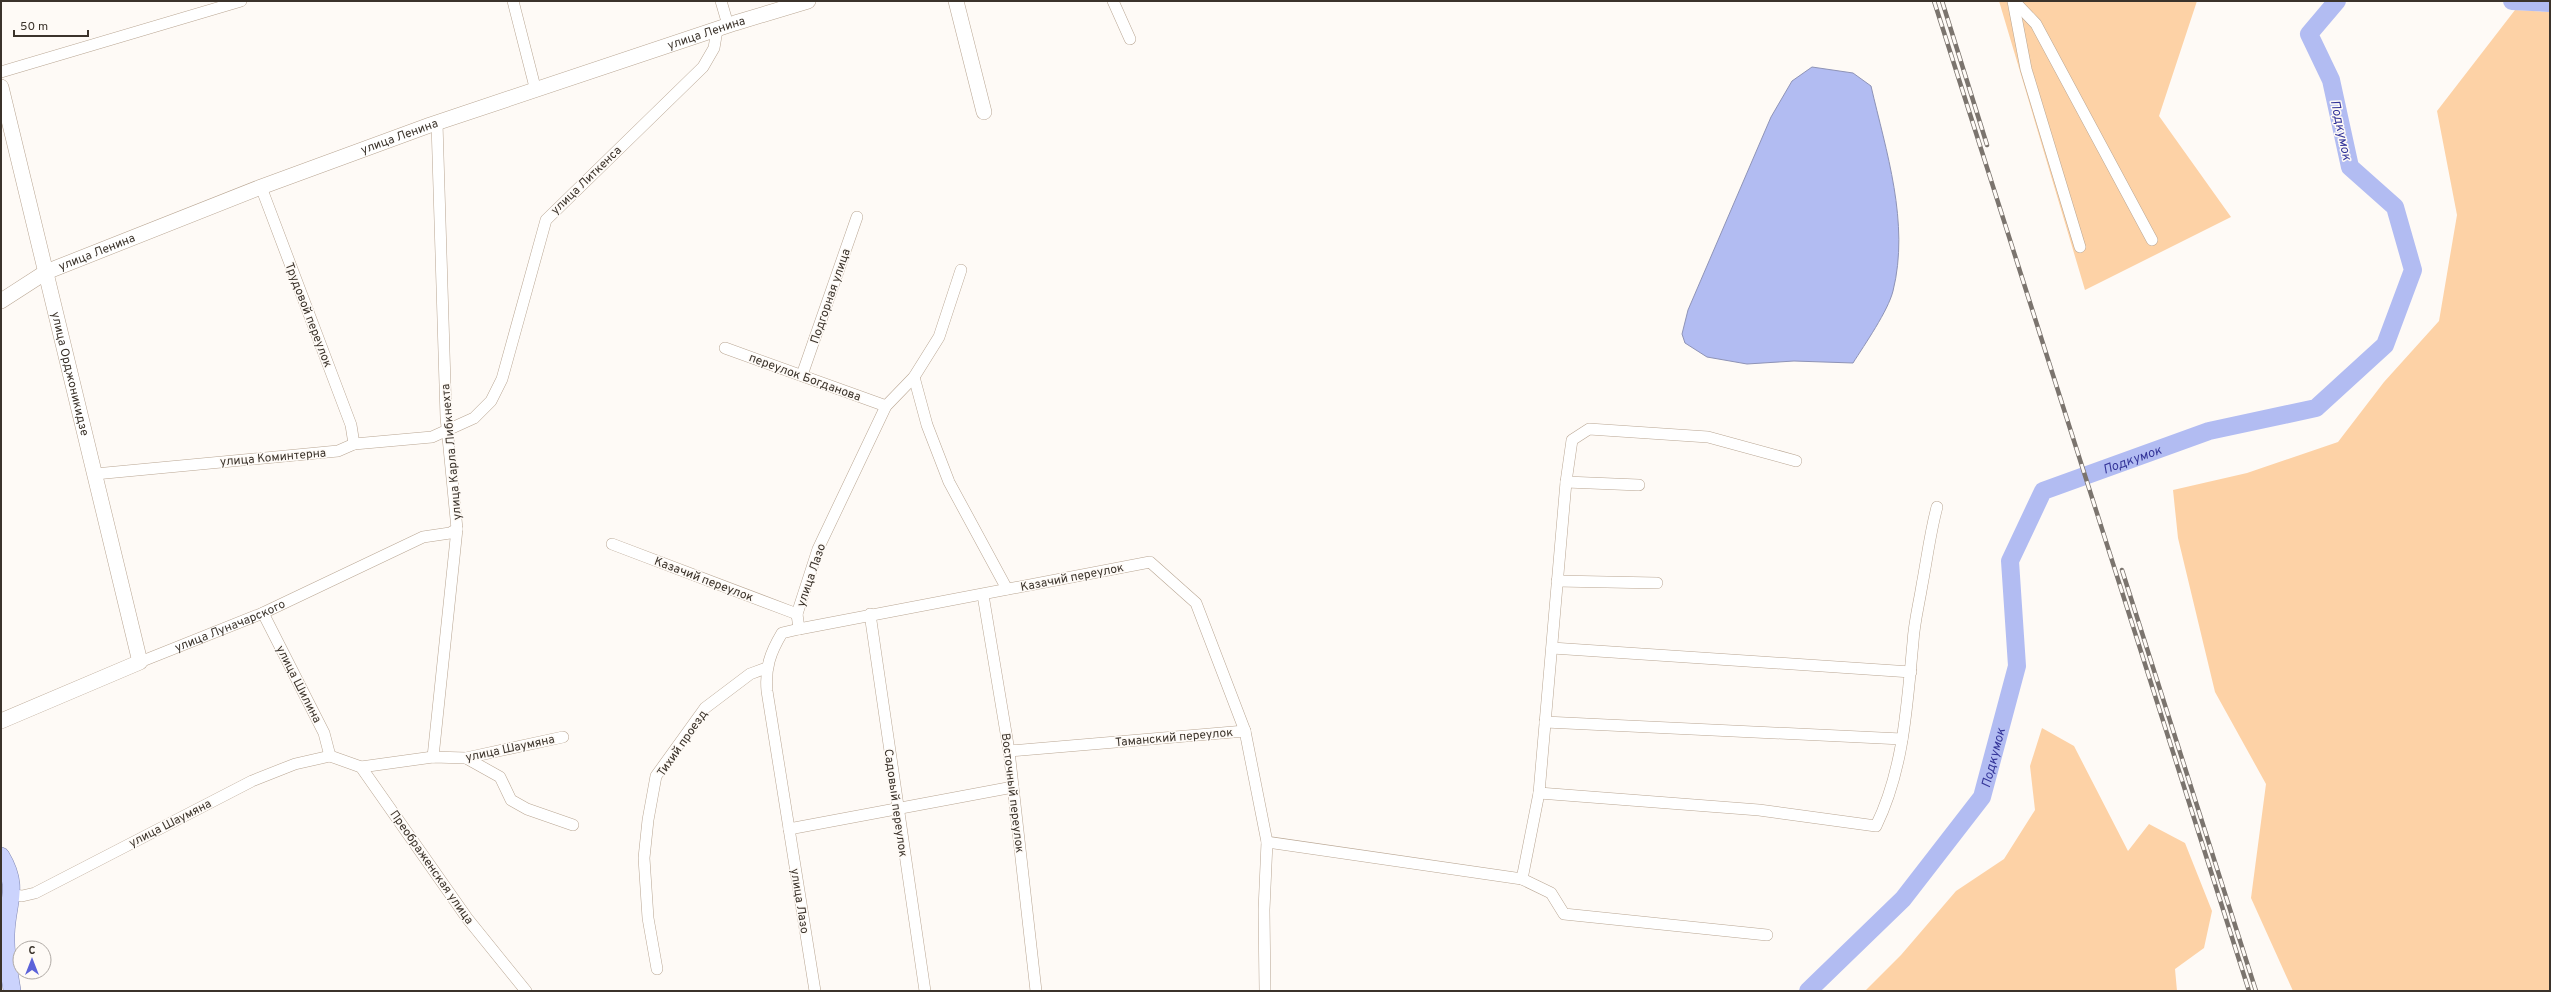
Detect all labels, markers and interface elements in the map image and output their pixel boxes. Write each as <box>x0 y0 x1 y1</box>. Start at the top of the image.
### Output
scale bar <box>14 12 88 38</box>
street label: улица Ленина <box>666 13 747 54</box>
text: 50 m <box>20 19 48 35</box>
water label: Подкумок <box>2326 99 2354 163</box>
street label: улица Ленина <box>359 116 440 159</box>
street label: улица Литкенса <box>548 143 625 218</box>
street label: улица Ленина <box>56 231 138 275</box>
street label: Подгорная улица <box>807 247 855 346</box>
street label: Трудовой переулок <box>281 261 335 370</box>
street label: улица Орджоникидзе <box>47 310 92 438</box>
street label: переулок Богданова <box>746 350 863 406</box>
street label: улица Карла Либкнехта <box>438 383 466 521</box>
water label: Подкумок <box>2101 443 2165 479</box>
street label: улица Коминтерна <box>219 445 327 471</box>
street label: улица Лазо <box>794 541 830 609</box>
street label: Казачий переулок <box>652 554 756 606</box>
street label: Казачий переулок <box>1019 560 1125 596</box>
street label: улица Луначарского <box>173 596 289 656</box>
street label: улица Шилина <box>272 643 325 726</box>
street label: Тихий проезд <box>654 707 712 780</box>
street label: Таманский переулок <box>1114 725 1234 751</box>
water label: Подкумок <box>1979 726 2010 790</box>
street label: улица Шаумяна <box>464 732 556 766</box>
street label: Восточный переулок <box>997 732 1027 854</box>
street label: Садовый переулок <box>879 748 911 858</box>
street label: улица Шаумяна <box>126 796 214 852</box>
street label: Преображенская улица <box>386 807 477 928</box>
street label: улица Лазо <box>786 867 812 935</box>
north arrow <box>12 940 52 980</box>
text: С <box>28 944 36 958</box>

